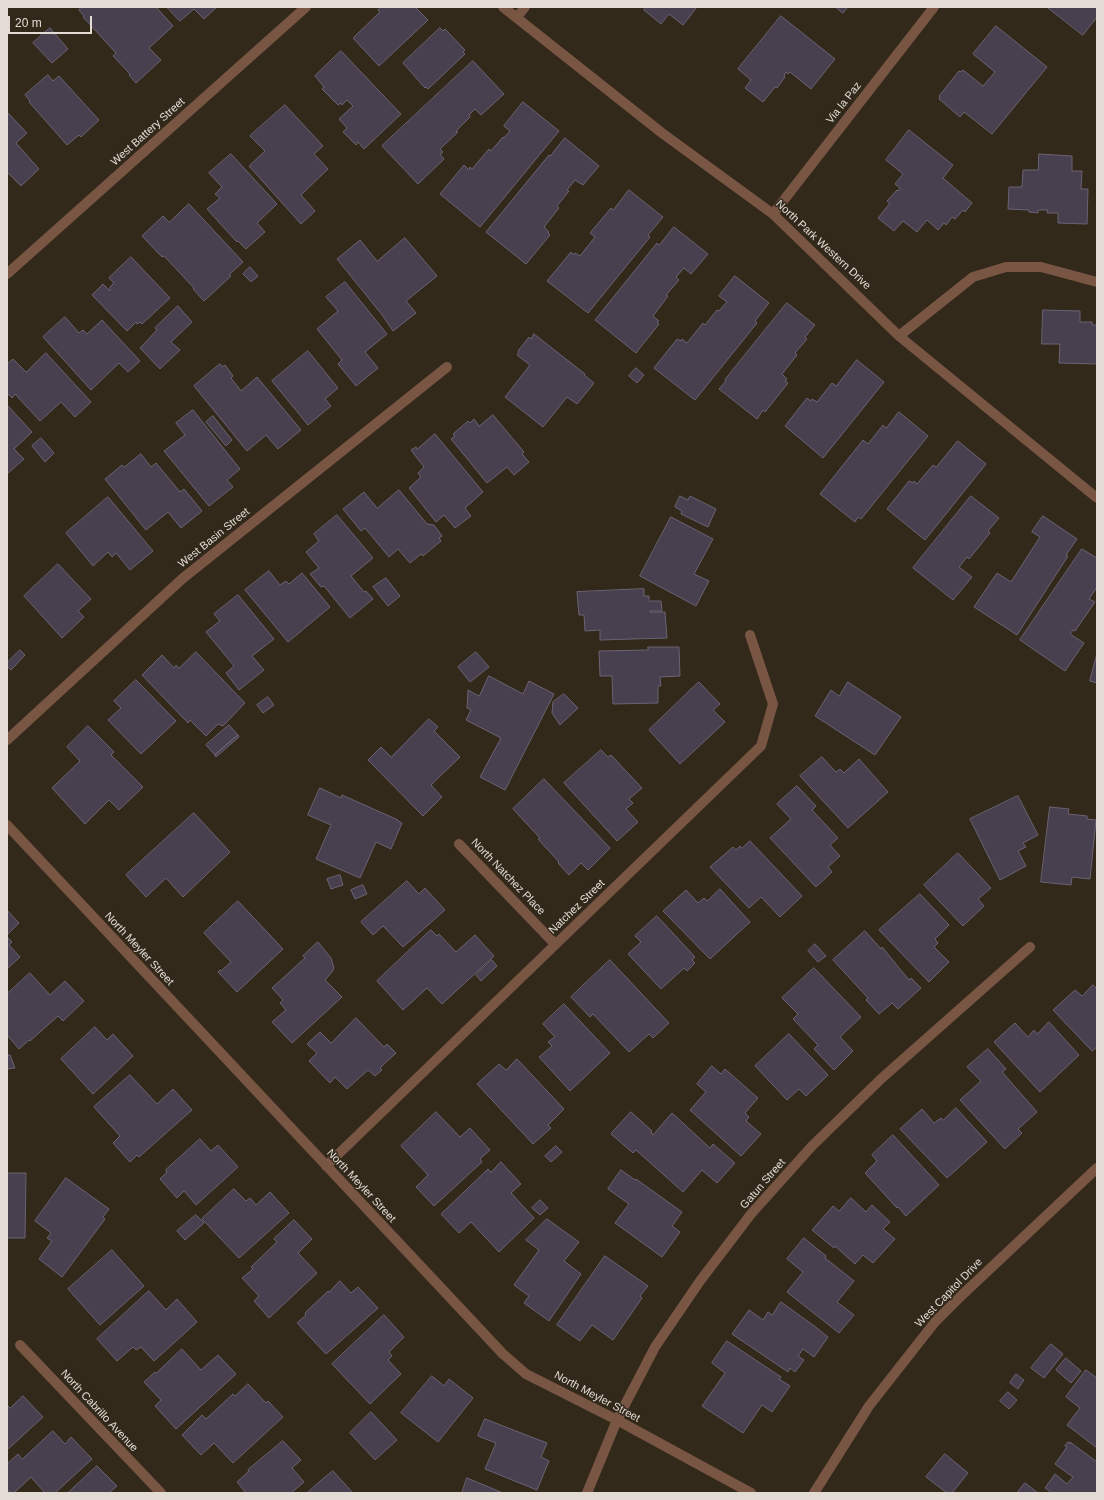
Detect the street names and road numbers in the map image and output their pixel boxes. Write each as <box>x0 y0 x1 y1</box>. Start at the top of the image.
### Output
street label: Via la Paz <box>824 80 864 126</box>
street label: West Battery Street <box>108 95 188 169</box>
street label: North Park Western Drive <box>773 198 873 292</box>
street label: West Basin Street <box>176 505 252 571</box>
street label: North Natchez Place <box>468 836 548 918</box>
street label: Natchez Street <box>546 877 608 937</box>
street label: North Meyler Street <box>102 910 176 988</box>
street label: North Meyler Street <box>324 1147 398 1225</box>
street label: Gatun Street <box>738 1156 788 1212</box>
street label: West Capitol Drive <box>913 1256 985 1330</box>
street label: North Cabrillo Avenue <box>58 1367 140 1455</box>
street label: North Meyler Street <box>552 1369 642 1425</box>

